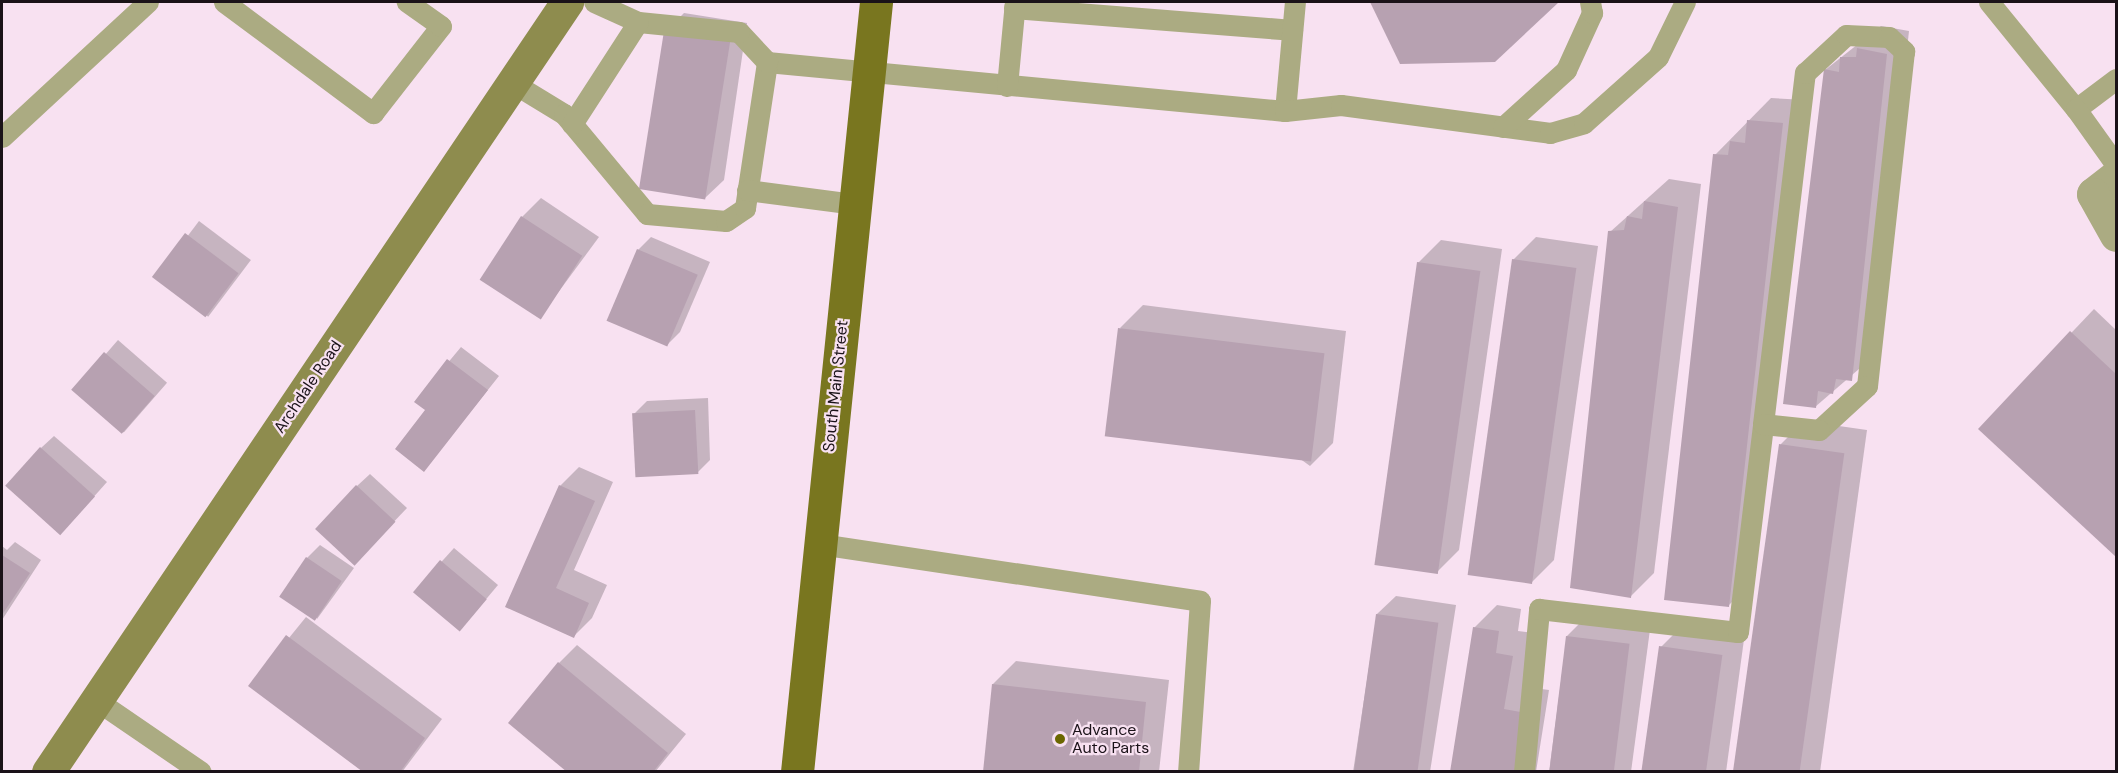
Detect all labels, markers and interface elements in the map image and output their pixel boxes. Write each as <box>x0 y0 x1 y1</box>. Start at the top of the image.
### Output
street label: South Main Street <box>820 319 852 453</box>
street label: Archdale Road <box>270 337 346 437</box>
place label: Advance Auto Parts <box>1072 720 1149 758</box>
marker: Advance Auto Parts <box>1053 732 1067 746</box>

